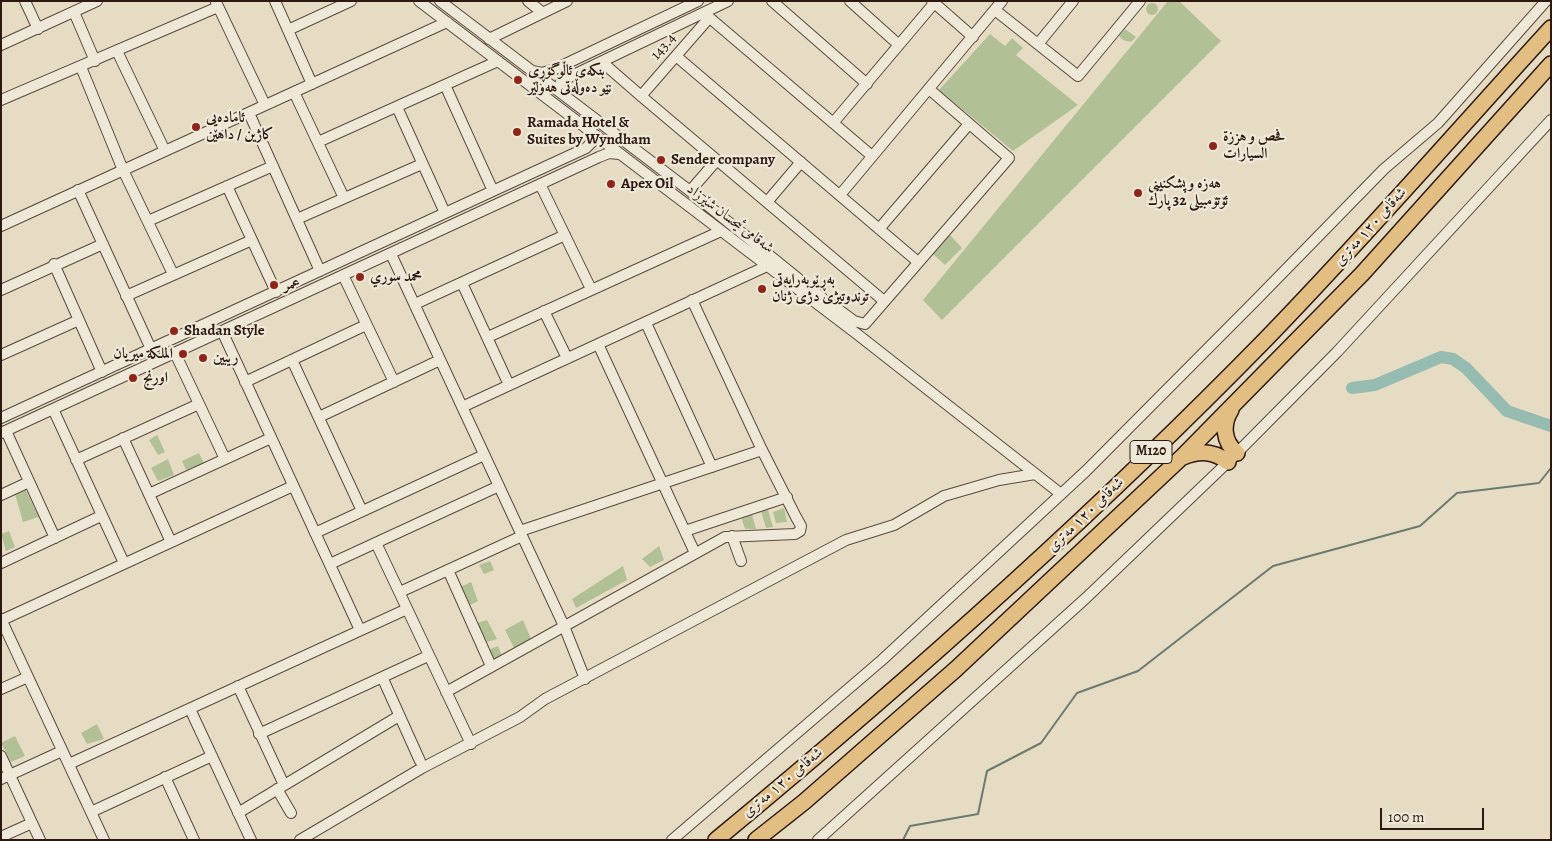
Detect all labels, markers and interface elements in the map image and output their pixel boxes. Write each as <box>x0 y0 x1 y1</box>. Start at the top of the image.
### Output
street label: 143.4 <box>648 30 680 64</box>
place label: بنکەی ئاڵوگۆڕی نێو دەوڵەتی هەولێر <box>528 62 612 97</box>
marker: بنکەی ئاڵوگۆڕی نێو دەوڵەتی هەولێر <box>512 74 524 86</box>
place label: ئامادەيی کاژين / داهێن <box>206 109 274 144</box>
place label: Ramada Hotel & Suites by Wyndham <box>527 114 651 149</box>
marker: ئامادەيی کاژين / داهێن <box>190 121 202 133</box>
marker: Ramada Hotel & Suites by Wyndham <box>511 126 523 138</box>
place label: فحص و هززة السيارات <box>1223 128 1285 163</box>
marker: فحص و هززة السيارات <box>1207 140 1219 152</box>
place label: Sender company <box>671 151 775 169</box>
marker: Sender company <box>655 154 667 166</box>
place label: Apex Oil <box>621 175 673 193</box>
place label: هه‌زه‌ و پشكنینی ئۆتۆمبیلی 32 پارك <box>1148 175 1228 210</box>
marker: Apex Oil <box>605 178 617 190</box>
street label: شەقامی ئیحسان شێرزاد <box>683 180 777 258</box>
street label: شەقامی ١٢٠ مەتری <box>1331 184 1411 270</box>
marker: هه‌زه‌ و پشكنینی ئۆتۆمبیلی 32 پارك <box>1132 187 1144 199</box>
place label: محمد سوري <box>370 268 422 286</box>
marker: محمد سوري <box>354 271 366 283</box>
place label: بەڕێوبەرایەتی توندوتیژی دژی ژنان <box>772 271 869 306</box>
place label: عمر <box>284 276 300 294</box>
marker: عمر <box>268 279 280 291</box>
marker: بەڕێوبەرایەتی توندوتیژی دژی ژنان <box>756 283 768 295</box>
place label: Shadan Style <box>184 322 265 340</box>
marker: Shadan Style <box>168 325 180 337</box>
place label: الملكة ميريان <box>113 345 173 363</box>
marker: الملكة ميريان <box>177 348 189 360</box>
place label: ريبين <box>213 349 239 367</box>
marker: ريبين <box>197 352 209 364</box>
place label: اورنج <box>143 369 168 387</box>
marker: اورنج <box>127 372 139 384</box>
road number: M120 <box>1130 441 1172 464</box>
street label: شەقامی ١٢٠ مەتری <box>1044 474 1128 556</box>
street label: شەقامی ١٢٠ مەتری <box>739 744 827 822</box>
scale bar <box>1382 798 1486 830</box>
text: 100 m <box>1388 807 1425 827</box>

